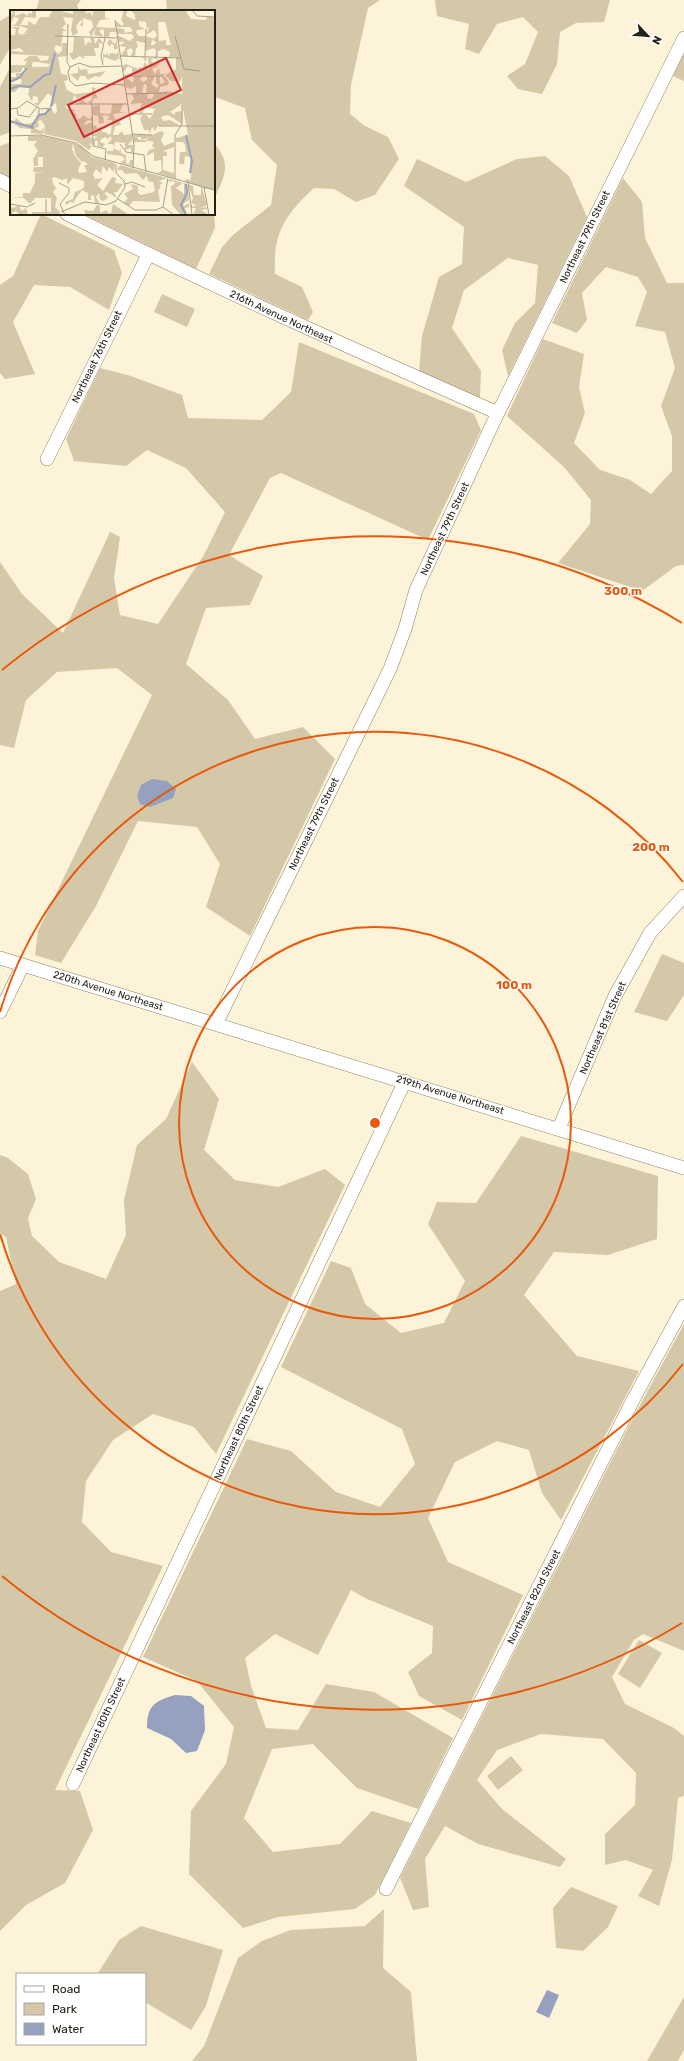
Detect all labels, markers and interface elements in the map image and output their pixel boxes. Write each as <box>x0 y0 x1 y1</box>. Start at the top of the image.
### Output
inset map <box>10 10 215 215</box>
north arrow <box>628 16 668 56</box>
text: N <box>649 34 664 47</box>
street label: Northeast 79th Street <box>557 189 613 285</box>
street label: 216th Avenue Northeast <box>228 288 335 346</box>
street label: Northeast 76th Street <box>69 309 125 405</box>
street label: Northeast 79th Street <box>418 480 472 578</box>
text: 300 m <box>604 584 642 598</box>
street label: Northeast 79th Street <box>286 776 342 872</box>
text: 200 m <box>632 840 670 854</box>
street label: 220th Avenue Northeast <box>52 969 165 1013</box>
text: 100 m <box>496 978 532 992</box>
street label: Northeast 81st Street <box>577 980 629 1076</box>
street label: 219th Avenue Northeast <box>395 1073 506 1117</box>
centre of rings <box>368 1116 382 1130</box>
street label: Northeast 80th Street <box>212 1384 266 1482</box>
street label: Northeast 82nd Street <box>505 1548 563 1646</box>
street label: Northeast 80th Street <box>74 1676 128 1774</box>
legend <box>16 1973 146 2045</box>
text: Road <box>52 1982 80 1996</box>
text: Park <box>52 2002 78 2016</box>
text: Water <box>52 2022 84 2036</box>

